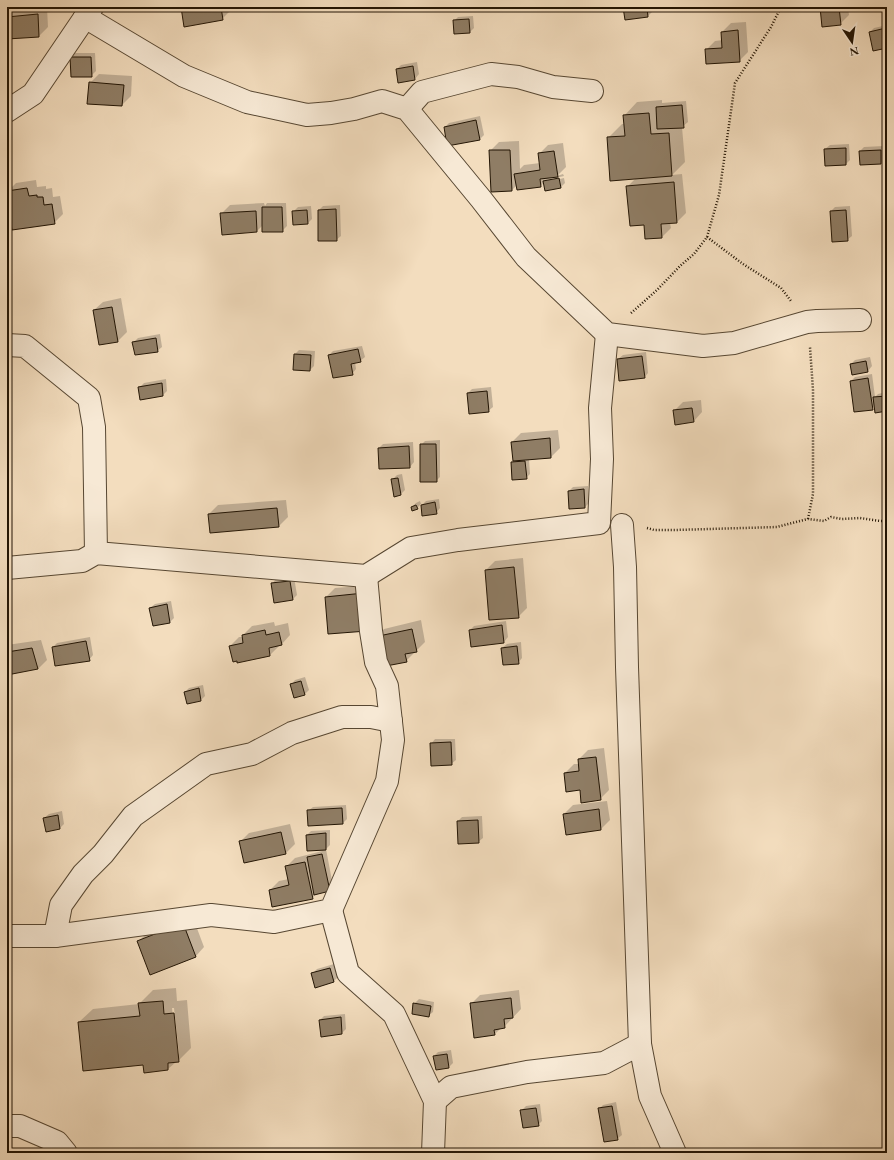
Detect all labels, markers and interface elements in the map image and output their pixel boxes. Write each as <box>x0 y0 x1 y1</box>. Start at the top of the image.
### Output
north arrow <box>832 22 872 62</box>
text: N <box>848 44 860 60</box>

